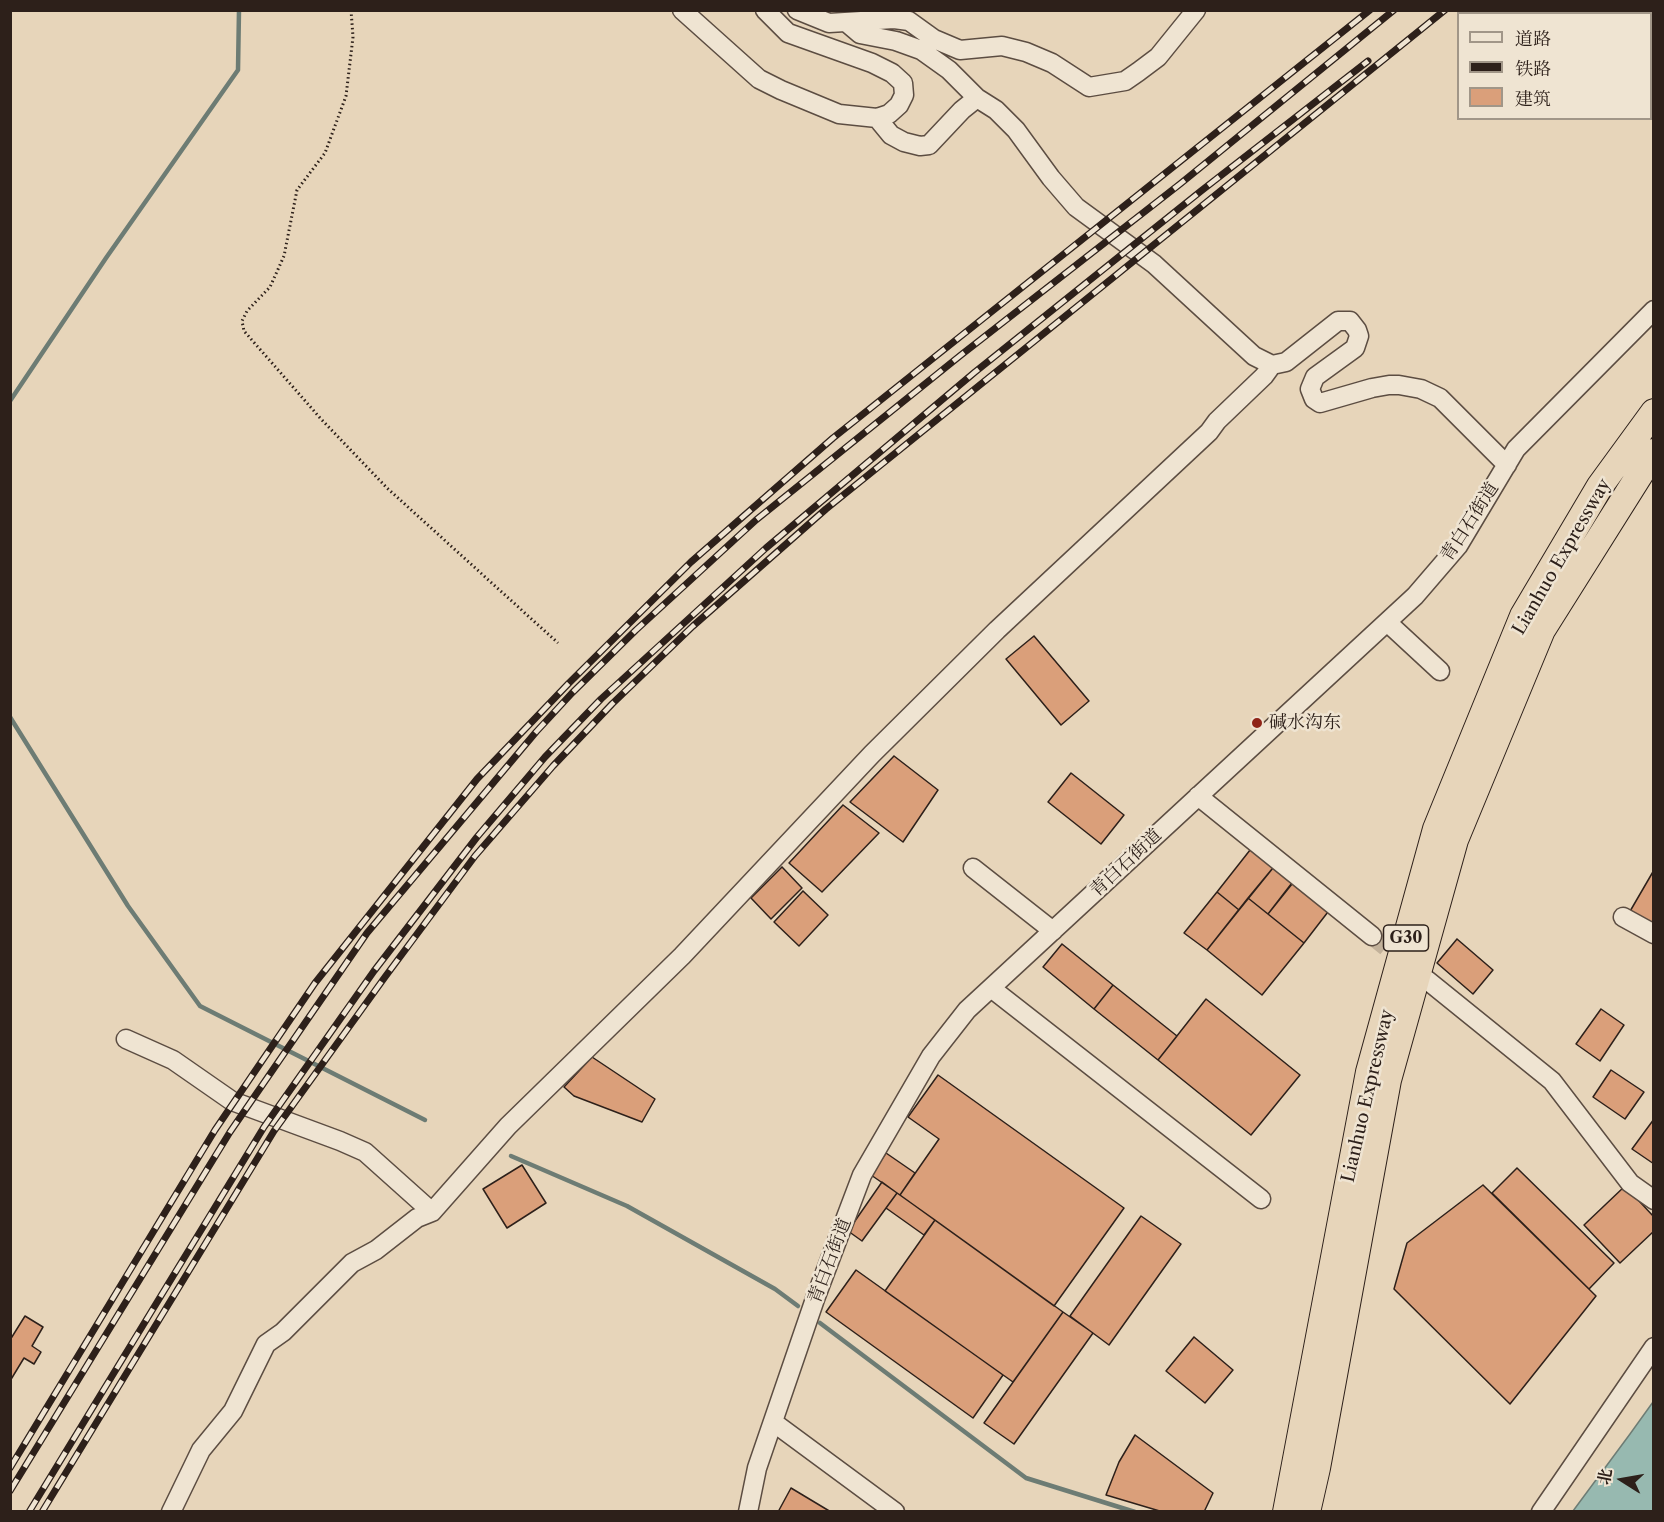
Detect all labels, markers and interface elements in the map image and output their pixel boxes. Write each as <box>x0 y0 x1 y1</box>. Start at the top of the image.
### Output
legend <box>1457 12 1652 120</box>
text: 道路 <box>1515 28 1551 50</box>
text: 铁路 <box>1515 58 1551 80</box>
text: 建筑 <box>1515 88 1551 110</box>
street label: Lianhuo Expressway <box>1508 475 1616 639</box>
street label: 青白石街道 <box>1436 478 1504 566</box>
place label: 碱水沟东 <box>1269 712 1341 734</box>
marker: 碱水沟东 <box>1250 716 1264 730</box>
street label: 青白石街道 <box>1086 824 1166 902</box>
road number: G30 <box>1384 925 1428 951</box>
street label: Lianhuo Expressway <box>1338 1008 1398 1184</box>
street label: 青白石街道 <box>804 1215 856 1307</box>
north arrow <box>1592 1450 1652 1510</box>
text: 北 <box>1593 1467 1616 1486</box>

